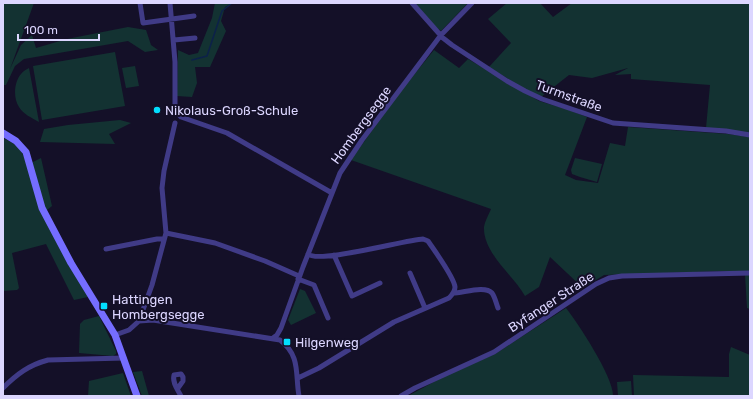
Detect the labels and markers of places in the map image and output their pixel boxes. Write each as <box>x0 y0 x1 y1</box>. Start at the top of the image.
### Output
place label: Nikolaus-Groß-Schule <box>165 103 298 118</box>
marker: Nikolaus-Groß-Schule <box>152 105 162 115</box>
place label: Hattingen Hombergsegge <box>112 292 205 323</box>
marker: Hattingen Hombergsegge <box>99 301 109 311</box>
place label: Hilgenweg <box>295 335 359 351</box>
marker: Hilgenweg <box>282 337 292 347</box>

